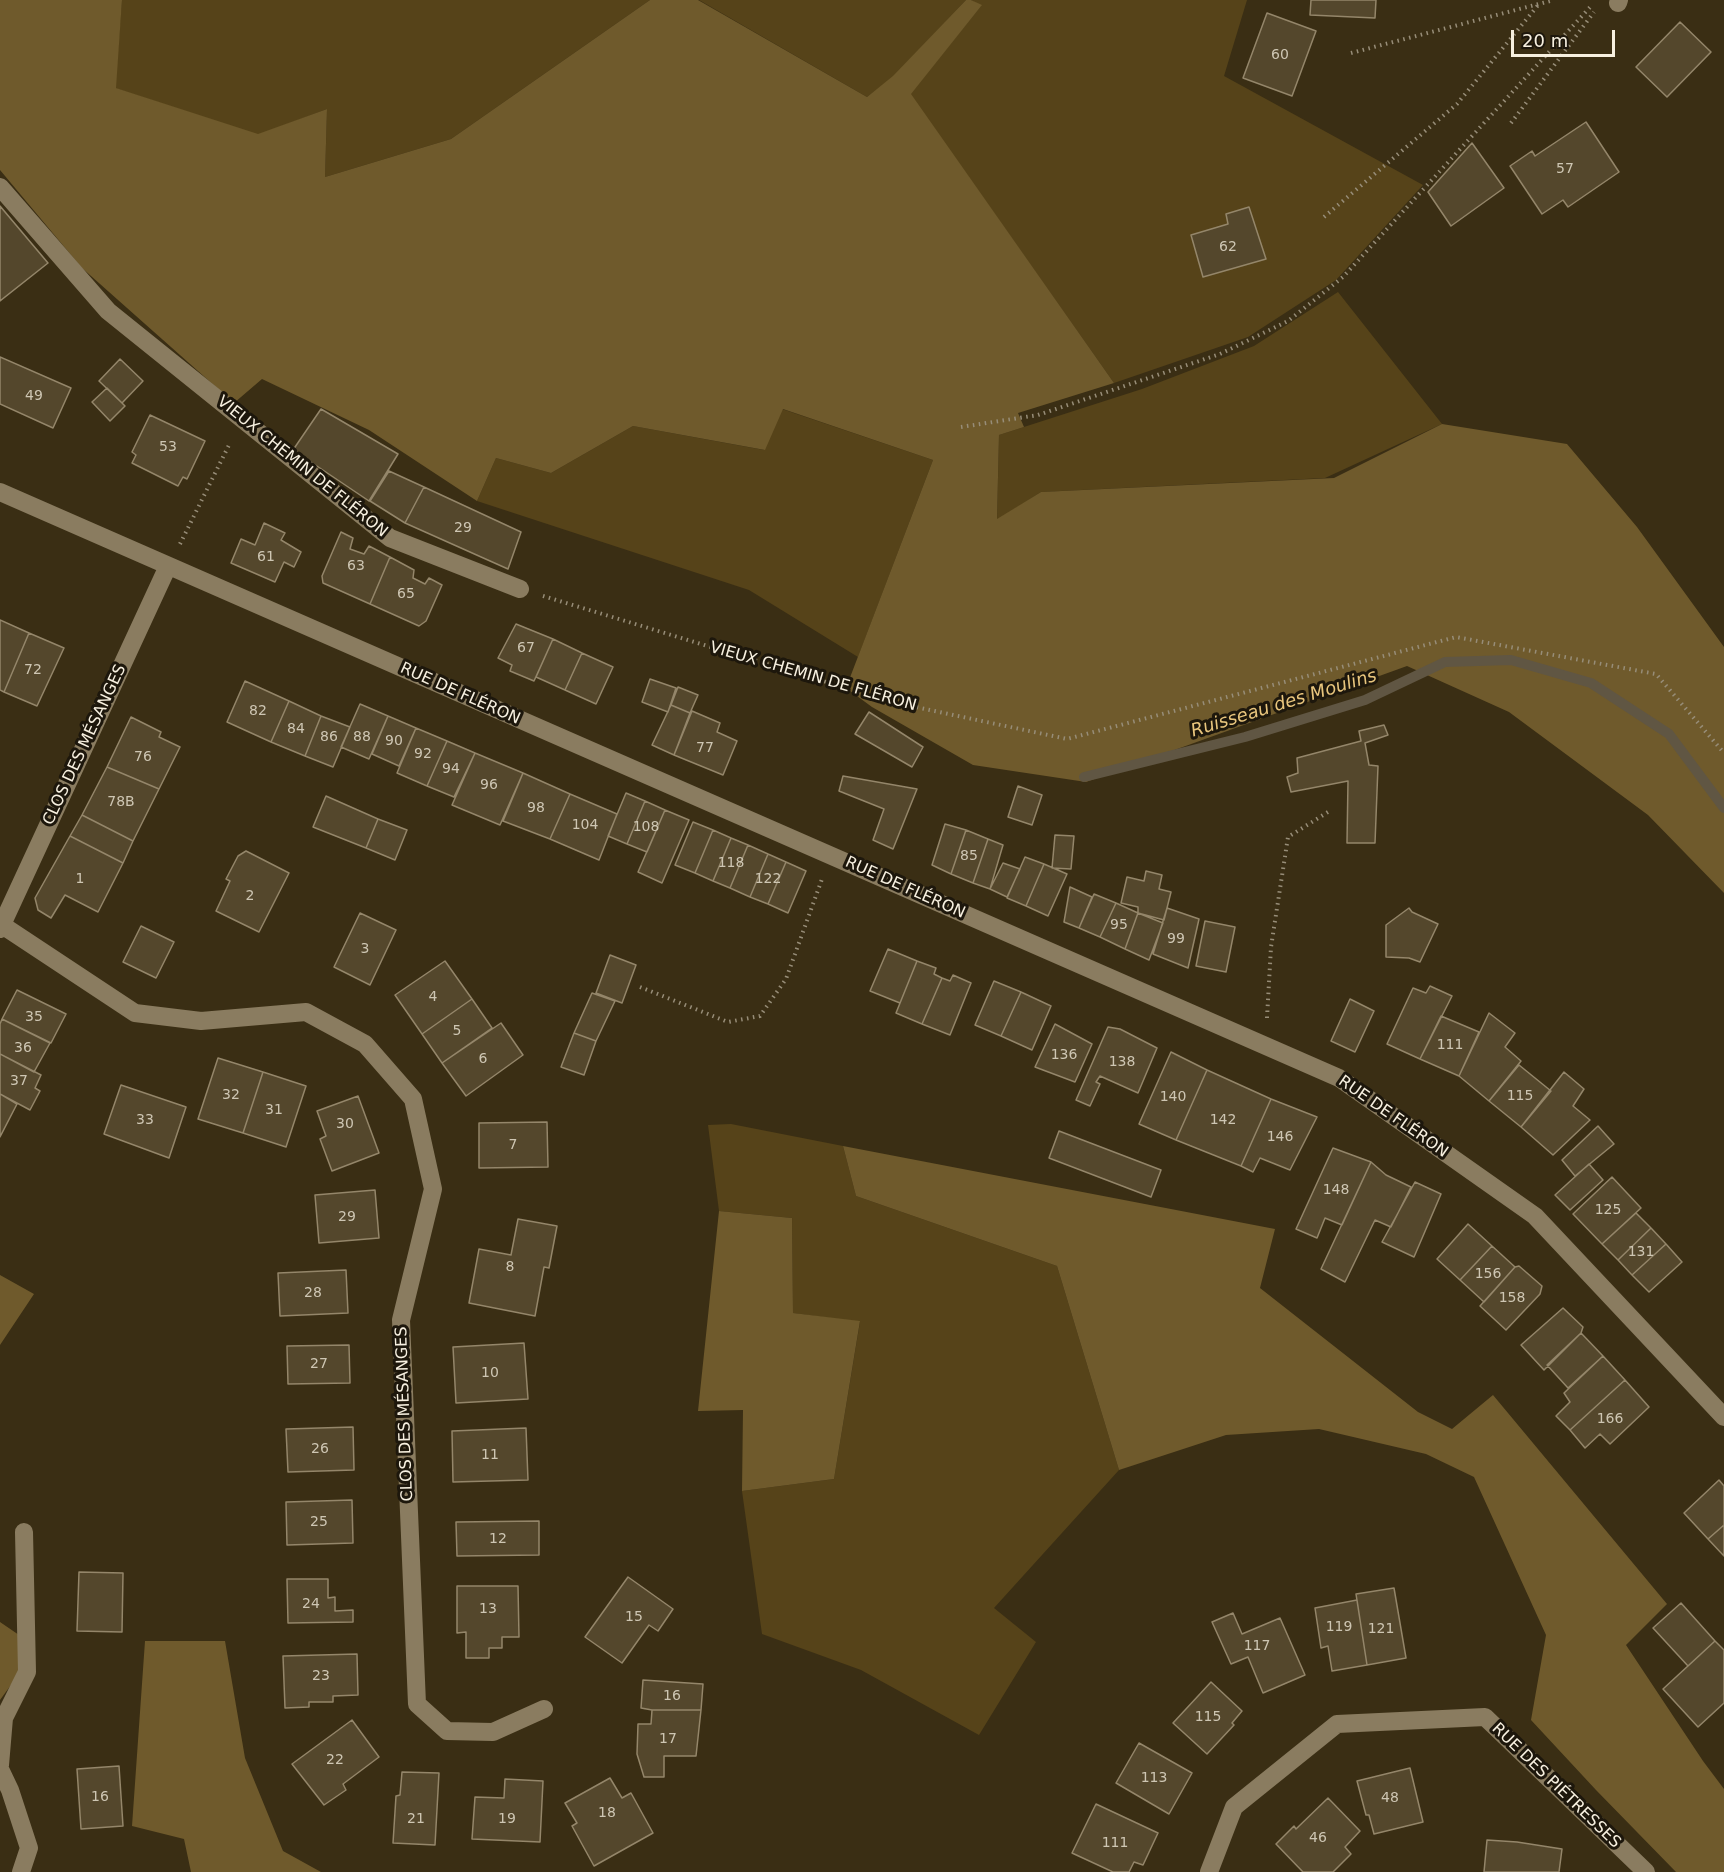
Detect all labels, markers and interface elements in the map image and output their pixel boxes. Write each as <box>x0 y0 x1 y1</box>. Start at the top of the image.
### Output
scale bar <box>1514 18 1618 56</box>
text: 20 m <box>1522 30 1568 51</box>
house number: 60 <box>1271 47 1289 63</box>
house number: 57 <box>1556 161 1574 177</box>
house number: 62 <box>1219 239 1237 255</box>
house number: 49 <box>25 388 43 404</box>
street label: VIEUX CHEMIN DE FLÉRON <box>213 392 391 542</box>
house number: 53 <box>159 439 177 455</box>
house number: 29 <box>454 520 472 536</box>
house number: 61 <box>257 549 275 565</box>
house number: 63 <box>347 558 365 574</box>
house number: 65 <box>397 586 415 602</box>
street label: VIEUX CHEMIN DE FLÉRON <box>708 638 918 716</box>
house number: 67 <box>517 640 535 656</box>
street label: RUE DE FLÉRON <box>397 659 523 729</box>
house number: 72 <box>24 662 42 678</box>
street label: CLOS DES MÉSANGES <box>39 662 131 828</box>
water label: Ruisseau des Moulins <box>1188 665 1380 743</box>
house number: 82 <box>249 703 267 719</box>
house number: 84 <box>287 721 305 737</box>
house number: 86 <box>320 729 338 745</box>
house number: 88 <box>353 729 371 745</box>
house number: 90 <box>385 733 403 749</box>
house number: 77 <box>696 740 714 756</box>
house number: 92 <box>414 746 432 762</box>
house number: 76 <box>134 749 152 765</box>
house number: 94 <box>442 761 460 777</box>
house number: 96 <box>480 777 498 793</box>
house number: 78B <box>107 794 135 810</box>
house number: 98 <box>527 800 545 816</box>
house number: 104 <box>572 817 598 833</box>
house number: 108 <box>633 819 659 835</box>
house number: 85 <box>960 848 978 864</box>
street label: RUE DE FLÉRON <box>842 853 968 923</box>
house number: 118 <box>718 855 744 871</box>
house number: 1 <box>76 871 84 887</box>
house number: 122 <box>755 871 781 887</box>
house number: 2 <box>246 888 254 904</box>
house number: 95 <box>1110 917 1128 933</box>
house number: 99 <box>1167 931 1185 947</box>
house number: 3 <box>361 941 369 957</box>
house number: 4 <box>429 989 437 1005</box>
house number: 35 <box>25 1009 43 1025</box>
house number: 5 <box>453 1023 461 1039</box>
house number: 111 <box>1437 1037 1463 1053</box>
house number: 36 <box>14 1040 32 1056</box>
house number: 136 <box>1051 1047 1077 1063</box>
house number: 6 <box>479 1051 487 1067</box>
house number: 138 <box>1109 1054 1135 1070</box>
street label: RUE DE FLÉRON <box>1334 1072 1452 1162</box>
house number: 37 <box>10 1073 28 1089</box>
house number: 32 <box>222 1087 240 1103</box>
house number: 115 <box>1507 1088 1533 1104</box>
house number: 140 <box>1160 1089 1186 1105</box>
house number: 31 <box>265 1102 283 1118</box>
house number: 33 <box>136 1112 154 1128</box>
house number: 142 <box>1210 1112 1236 1128</box>
house number: 30 <box>336 1116 354 1132</box>
house number: 146 <box>1267 1129 1293 1145</box>
house number: 7 <box>509 1137 517 1153</box>
house number: 148 <box>1323 1182 1349 1198</box>
house number: 125 <box>1595 1202 1621 1218</box>
house number: 29 <box>338 1209 356 1225</box>
house number: 131 <box>1628 1244 1654 1260</box>
house number: 8 <box>506 1259 514 1275</box>
house number: 156 <box>1475 1266 1501 1282</box>
house number: 28 <box>304 1285 322 1301</box>
house number: 158 <box>1499 1290 1525 1306</box>
street label: CLOS DES MÉSANGES <box>392 1326 418 1502</box>
house number: 27 <box>310 1356 328 1372</box>
house number: 10 <box>481 1365 499 1381</box>
house number: 166 <box>1597 1411 1623 1427</box>
house number: 26 <box>311 1441 329 1457</box>
house number: 11 <box>481 1447 499 1463</box>
house number: 25 <box>310 1514 328 1530</box>
house number: 12 <box>489 1531 507 1547</box>
house number: 24 <box>302 1596 320 1612</box>
house number: 13 <box>479 1601 497 1617</box>
house number: 15 <box>625 1609 643 1625</box>
house number: 119 <box>1326 1619 1352 1635</box>
house number: 121 <box>1368 1621 1394 1637</box>
house number: 117 <box>1244 1638 1270 1654</box>
house number: 23 <box>312 1668 330 1684</box>
house number: 16 <box>663 1688 681 1704</box>
house number: 115 <box>1195 1709 1221 1725</box>
street label: RUE DES PIÉTRESSES <box>1488 1719 1624 1853</box>
house number: 17 <box>659 1731 677 1747</box>
house number: 22 <box>326 1752 344 1768</box>
house number: 113 <box>1141 1770 1167 1786</box>
house number: 16 <box>91 1789 109 1805</box>
house number: 48 <box>1381 1790 1399 1806</box>
house number: 18 <box>598 1805 616 1821</box>
house number: 21 <box>407 1811 425 1827</box>
house number: 19 <box>498 1811 516 1827</box>
house number: 46 <box>1309 1830 1327 1846</box>
house number: 111 <box>1102 1835 1128 1851</box>

